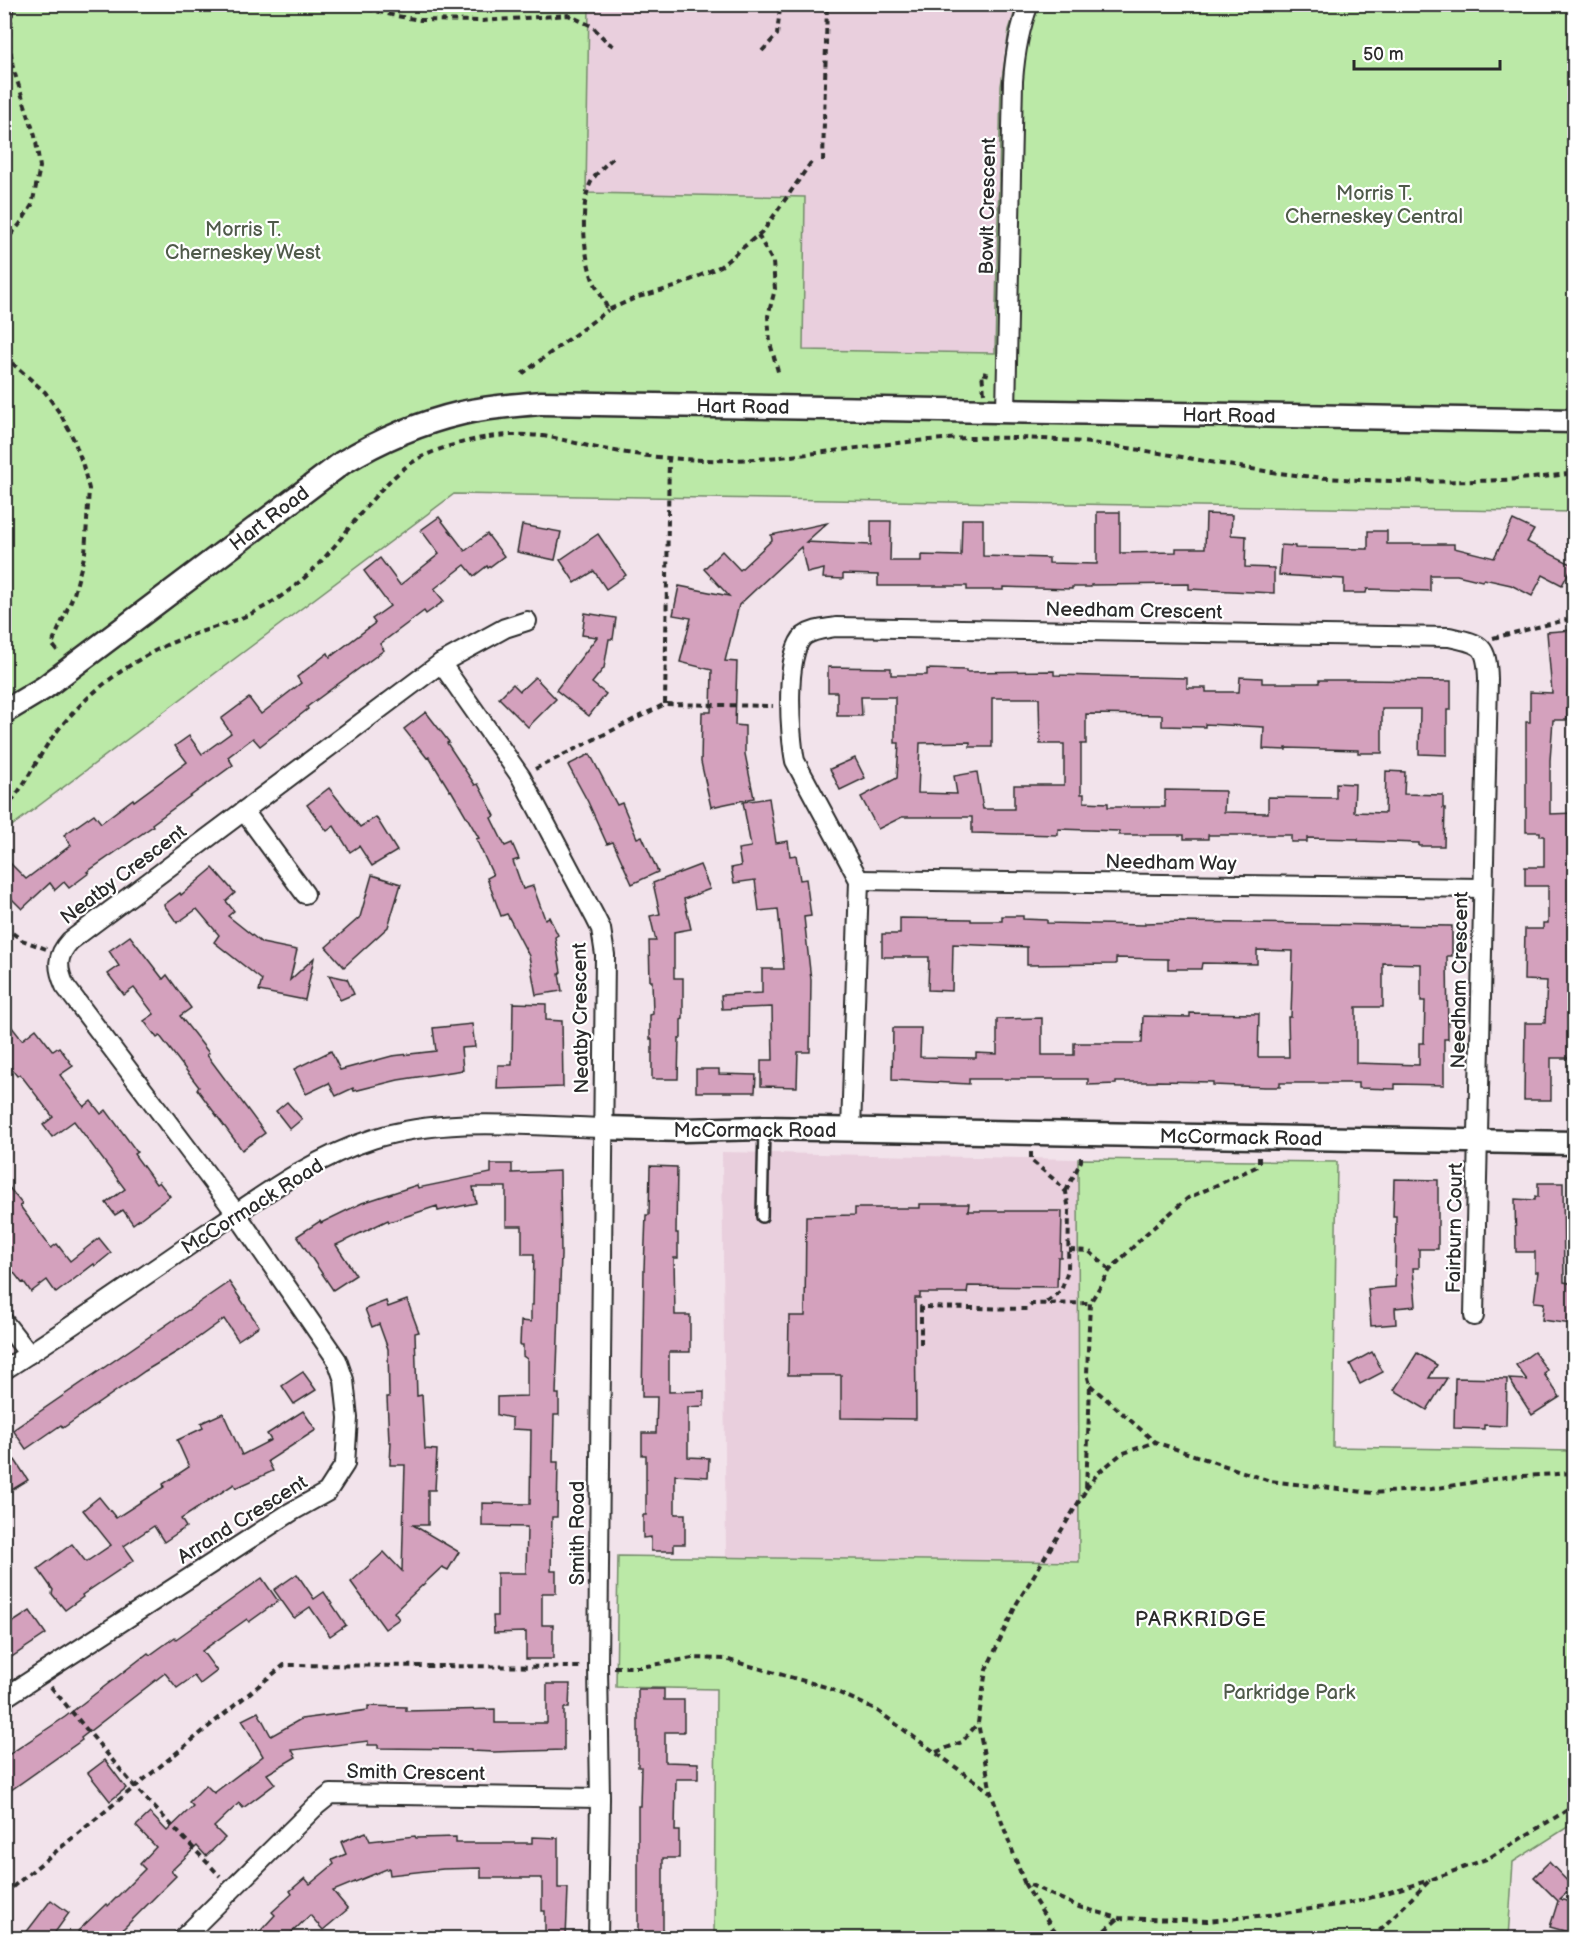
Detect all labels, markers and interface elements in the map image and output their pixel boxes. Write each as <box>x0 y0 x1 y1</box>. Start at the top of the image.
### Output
scale bar <box>1354 33 1500 71</box>
text: 50 m <box>1363 44 1404 65</box>
street label: Bowlt Crescent <box>975 137 1001 275</box>
park label: Morris T. Cherneskey Central <box>1285 182 1463 229</box>
park label: Morris T. Cherneskey West <box>165 218 321 265</box>
street label: Hart Road <box>696 394 790 420</box>
street label: Hart Road <box>1182 403 1276 429</box>
street label: Hart Road <box>225 481 314 556</box>
street label: Needham Crescent <box>1045 597 1223 625</box>
street label: Neatby Crescent <box>56 820 191 930</box>
street label: Needham Way <box>1105 850 1237 876</box>
street label: Needham Crescent <box>1446 891 1474 1069</box>
street label: Neatby Crescent <box>568 942 594 1094</box>
street label: McCormack Road <box>674 1119 836 1143</box>
street label: McCormack Road <box>1159 1125 1323 1151</box>
street label: McCormack Road <box>177 1154 328 1260</box>
street label: Fairburn Court <box>1442 1162 1468 1294</box>
street label: Arrand Crescent <box>173 1470 312 1569</box>
street label: Smith Road <box>566 1481 590 1585</box>
district label: PARKRIDGE <box>1135 1607 1267 1632</box>
park label: Parkridge Park <box>1223 1681 1355 1705</box>
street label: Smith Crescent <box>346 1760 486 1786</box>

